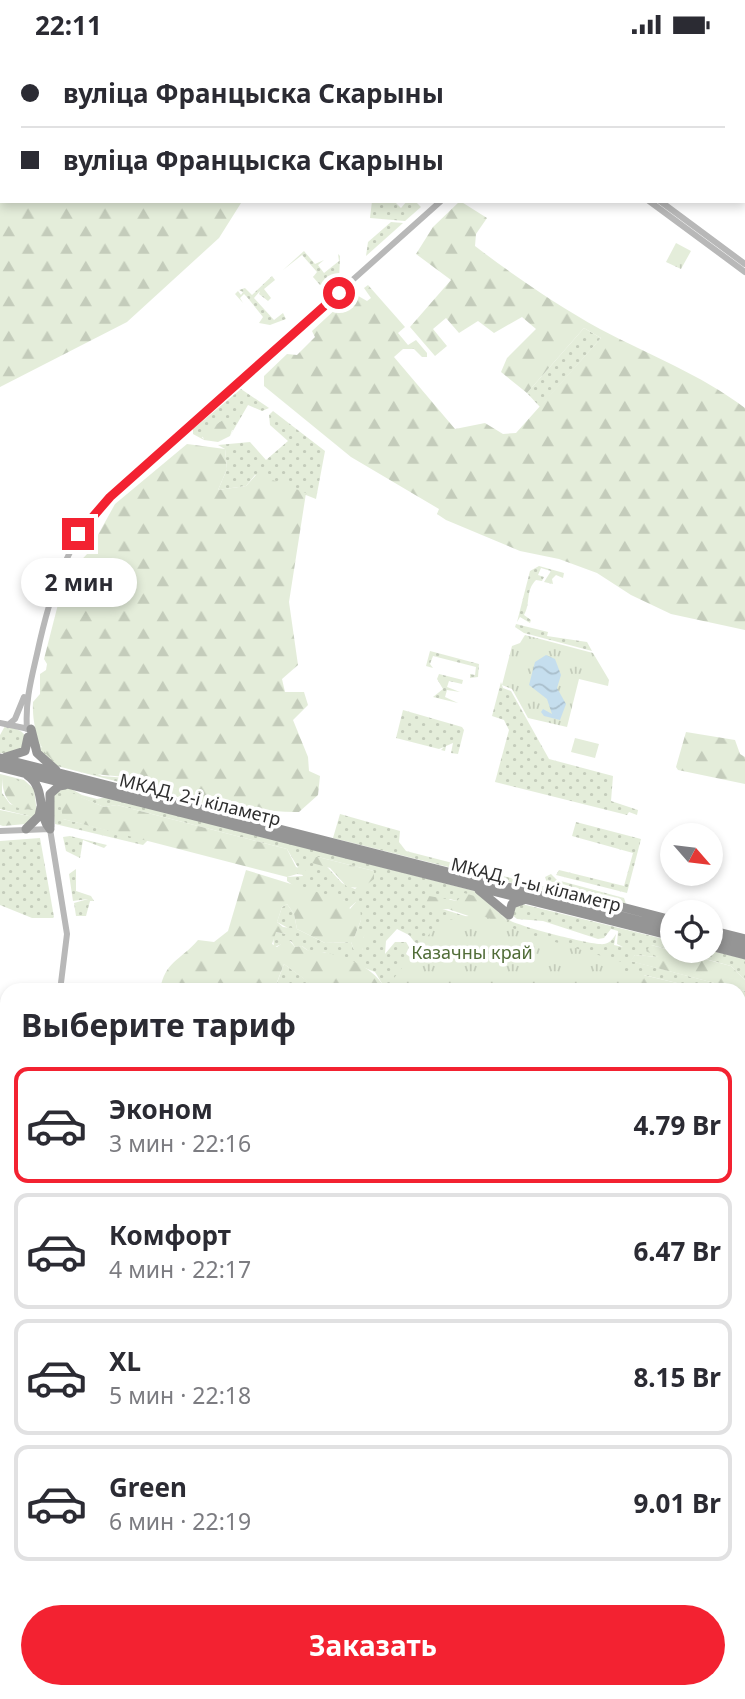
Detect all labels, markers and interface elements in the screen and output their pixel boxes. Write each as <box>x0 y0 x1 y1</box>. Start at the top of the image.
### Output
text: 22:11 <box>35 7 102 43</box>
text: вуліца Францыска Скарыны <box>63 75 444 111</box>
text: вуліца Францыска Скарыны <box>63 142 444 178</box>
route start <box>323 277 355 309</box>
route end <box>62 518 94 550</box>
callout: 2 мин <box>20 559 136 607</box>
text: 2 мин <box>45 566 113 598</box>
street label: МКАД, 2-і кіламетр <box>117 767 283 831</box>
north arrow <box>660 823 723 885</box>
map controls <box>660 823 723 963</box>
street label: МКАД, 1-ы кіламетр <box>449 851 624 917</box>
button: locate <box>660 900 723 963</box>
park label: Казачны край <box>411 940 533 964</box>
text: Выберите тариф <box>21 1003 296 1046</box>
text: Эконом <box>109 1091 213 1127</box>
icon: car <box>25 1094 88 1157</box>
text: 4.79 Br <box>633 1107 721 1143</box>
text: 3 мин · 22:16 <box>109 1127 251 1159</box>
text: Комфорт <box>109 1217 231 1253</box>
icon: car <box>25 1220 88 1283</box>
text: 6.47 Br <box>633 1233 721 1269</box>
text: 4 мин · 22:17 <box>109 1253 251 1285</box>
text: XL <box>109 1343 141 1379</box>
icon: car <box>25 1346 88 1409</box>
text: 8.15 Br <box>633 1359 721 1395</box>
text: 5 мин · 22:18 <box>109 1379 251 1411</box>
text: Green <box>109 1469 187 1505</box>
icon: car <box>25 1472 88 1535</box>
text: 9.01 Br <box>633 1485 721 1521</box>
text: 6 мин · 22:19 <box>109 1505 251 1537</box>
button: Заказать <box>21 1605 725 1685</box>

